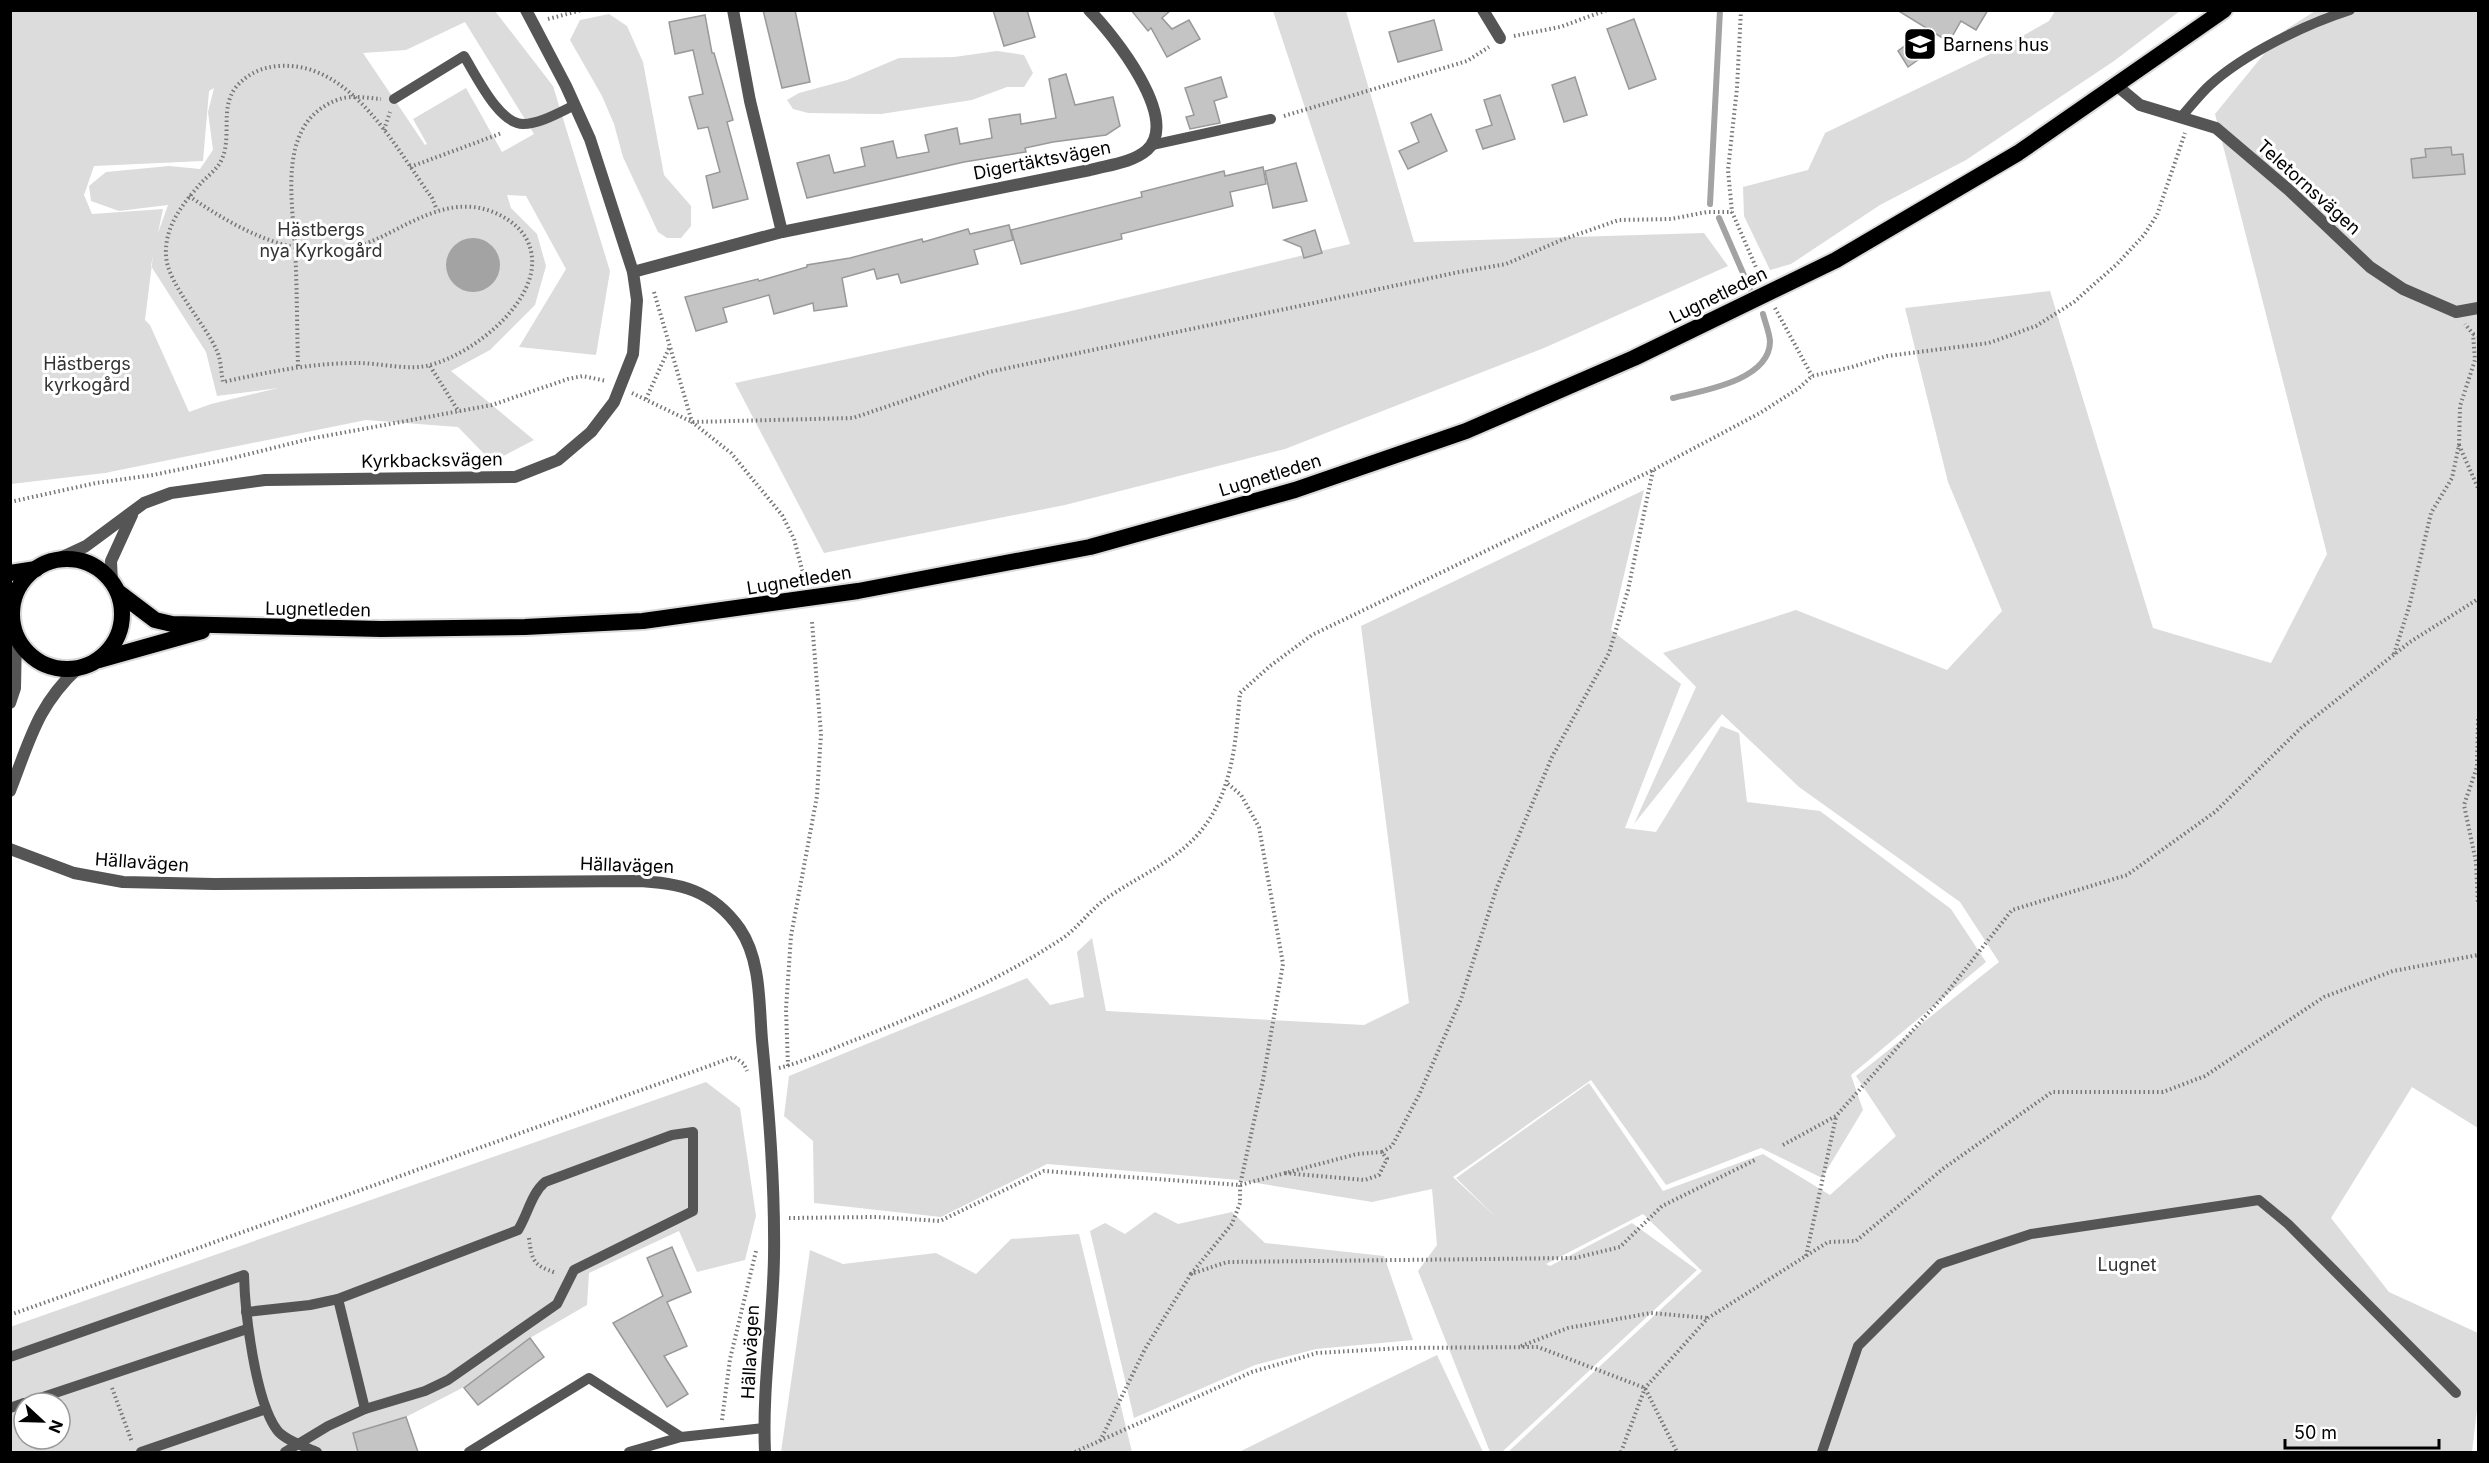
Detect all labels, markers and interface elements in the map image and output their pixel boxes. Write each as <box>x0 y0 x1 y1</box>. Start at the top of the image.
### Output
school or university icon: Barnens hus <box>1902 26 1938 62</box>
place label: Barnens hus <box>1943 34 2049 55</box>
street label: Teletornsvägen <box>2253 135 2365 239</box>
street label: Digertäktsvägen <box>972 136 1112 184</box>
park label: Hästbergs nya Kyrkogård <box>259 219 383 261</box>
street label: Lugnetleden <box>1666 262 1770 328</box>
park label: Hästbergs kyrkogård <box>43 353 131 395</box>
street label: Kyrkbacksvägen <box>361 448 503 472</box>
street label: Lugnetleden <box>1216 449 1324 501</box>
street label: Lugnetleden <box>745 561 853 599</box>
street label: Lugnetleden <box>265 598 371 620</box>
street label: Hällavägen <box>94 848 190 876</box>
street label: Hällavägen <box>579 853 675 877</box>
park label: Lugnet <box>2098 1254 2157 1275</box>
street label: Hällavägen <box>737 1304 763 1400</box>
north arrow <box>12 1391 72 1451</box>
scale bar <box>2285 1412 2440 1450</box>
text: N <box>44 1417 67 1436</box>
text: 50 m <box>2294 1422 2337 1443</box>

